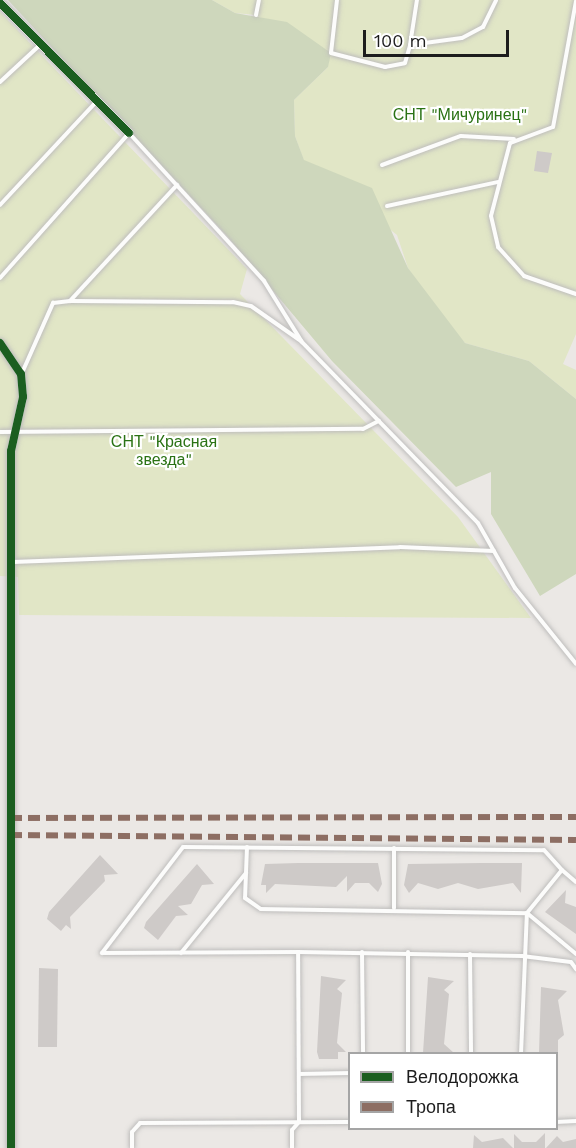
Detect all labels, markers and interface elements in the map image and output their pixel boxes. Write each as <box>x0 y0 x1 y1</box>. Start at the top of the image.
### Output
scale bar <box>366 18 512 56</box>
text: 100 m <box>374 30 427 51</box>
park label: СНТ "Мичуринец" <box>393 105 527 125</box>
park label: СНТ "Красная звезда" <box>111 432 217 470</box>
legend <box>348 1052 558 1130</box>
text: Велодорожка <box>406 1066 518 1087</box>
text: Тропа <box>406 1096 456 1117</box>

